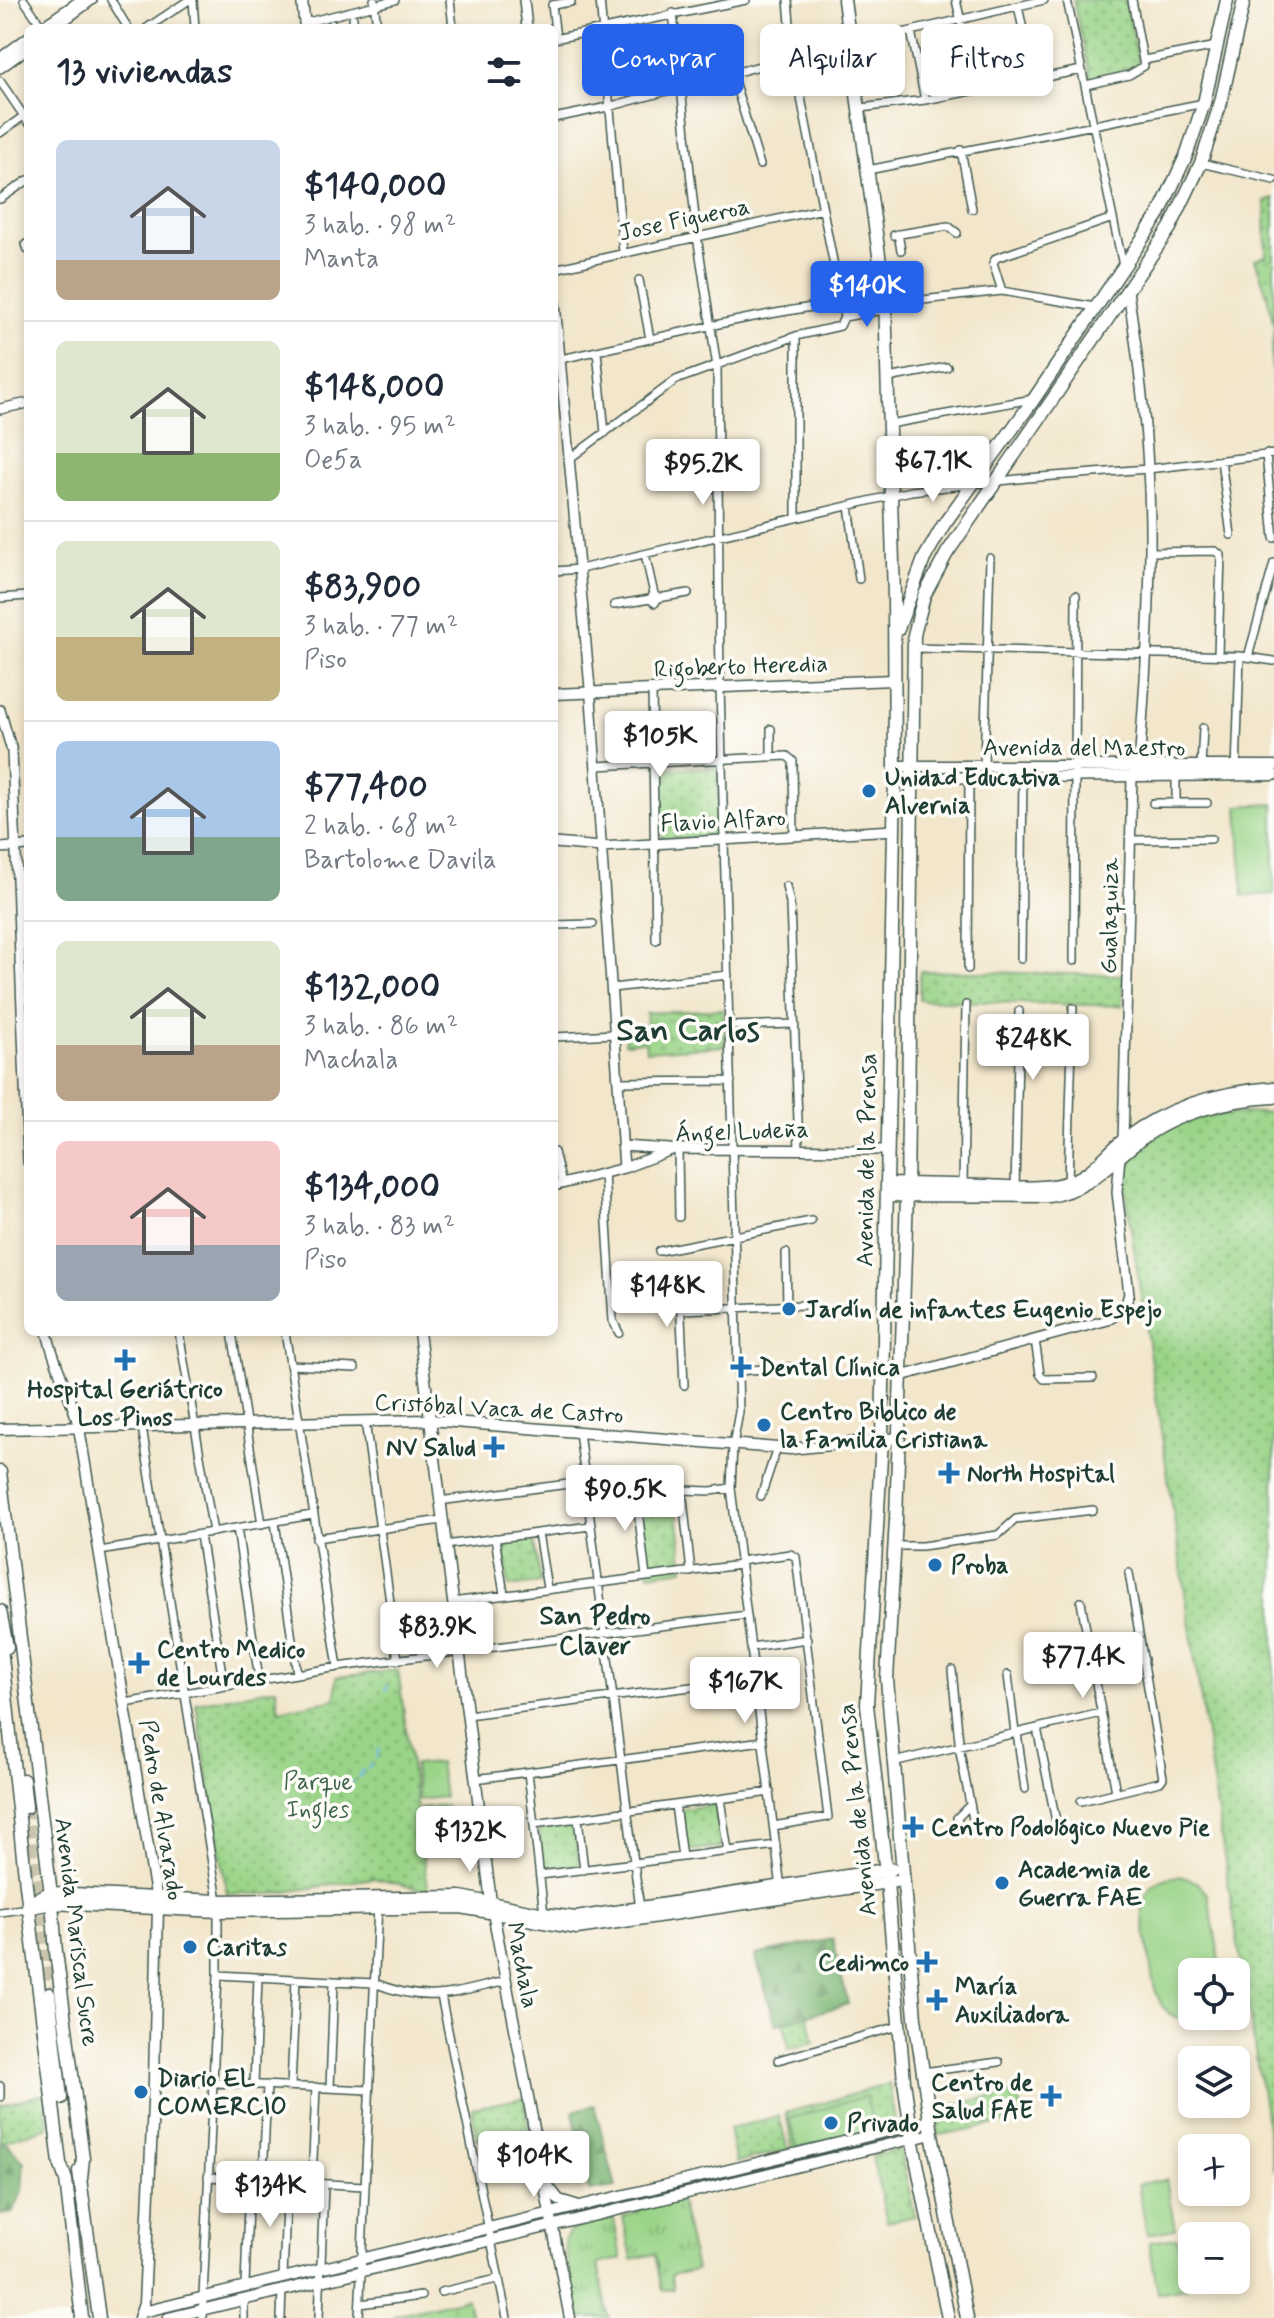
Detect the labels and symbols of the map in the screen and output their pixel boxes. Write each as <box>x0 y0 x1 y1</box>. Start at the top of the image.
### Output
street label: Jose Figueroa <box>616 191 753 249</box>
pin: $140K <box>811 261 923 329</box>
pin: $67.1K <box>868 436 998 504</box>
pin: $95.2K <box>638 439 768 507</box>
street label: Rigoberto Heredia <box>654 649 829 689</box>
pin: $105K <box>604 711 716 779</box>
street label: Avenida del Maestro <box>983 733 1185 764</box>
place label: Unidad Educativa Alvernia <box>885 763 1061 822</box>
marker: Unidad Educativa Alvernia <box>860 782 878 800</box>
street label: Flavio Alfaro <box>660 803 787 840</box>
street label: Gualaquiza <box>1094 857 1127 974</box>
district label: San Carlos <box>616 1010 760 1052</box>
pin: $248K <box>977 1014 1089 1082</box>
street label: Avenida de la Prensa <box>850 1053 885 1267</box>
street label: Ángel Ludeña <box>675 1114 809 1153</box>
pin: $148K <box>611 1261 723 1329</box>
place label: Jardín de infantes Eugenio Espejo <box>805 1295 1162 1327</box>
marker: Jardín de infantes Eugenio Espejo <box>780 1300 798 1318</box>
marker: Hospital Geriátrico Los Pinos <box>114 1349 136 1371</box>
place label: Dental Clínica <box>759 1353 900 1384</box>
marker: Dental Clínica <box>730 1356 752 1378</box>
place label: Hospital Geriátrico Los Pinos <box>27 1375 223 1434</box>
street label: Cristóbal Vaca de Castro <box>374 1387 624 1432</box>
place label: Centro Biblico de la Familia Cristiana <box>780 1397 988 1456</box>
marker: Centro Biblico de la Familia Cristiana <box>755 1416 773 1434</box>
place label: NV Salud <box>386 1433 476 1464</box>
marker: NV Salud <box>483 1436 505 1458</box>
place label: North Hospital <box>967 1459 1115 1490</box>
marker: North Hospital <box>938 1462 960 1484</box>
pin: $90.5K <box>560 1465 690 1533</box>
place label: Proba <box>951 1551 1009 1582</box>
marker: Proba <box>926 1556 944 1574</box>
district label: San Pedro Claver <box>540 1600 651 1664</box>
pin: $83.9K <box>372 1602 502 1670</box>
pin: $77.4K <box>1018 1632 1148 1700</box>
place label: Centro Medico de Lourdes <box>157 1635 305 1694</box>
marker: Centro Medico de Lourdes <box>128 1652 150 1674</box>
pin: $167K <box>689 1657 801 1725</box>
street label: Avenida de la Prensa <box>832 1702 885 1918</box>
street label: Pedro de Alvarado <box>131 1718 190 1903</box>
park label: Parque Ingles <box>283 1767 353 1829</box>
pin: $132K <box>414 1806 526 1874</box>
place label: Centro Podológico Nuevo Pie <box>931 1813 1210 1845</box>
street label: Avenida Mariscal Sucre <box>46 1816 105 2048</box>
marker: Centro Podológico Nuevo Pie <box>902 1816 924 1838</box>
place label: Academia de Guerra FAE <box>1018 1855 1151 1914</box>
marker: Academia de Guerra FAE <box>993 1874 1011 1892</box>
street label: Machala <box>498 1920 545 2011</box>
place label: Caritas <box>206 1933 287 1964</box>
marker: Caritas <box>181 1938 199 1956</box>
place label: Cedimco <box>818 1948 909 1979</box>
marker: Cedimco <box>916 1951 938 1973</box>
place label: María Auxiliadora <box>955 1972 1070 2031</box>
marker: María Auxiliadora <box>926 1989 948 2011</box>
place label: Diario EL COMERCIO <box>157 2064 287 2123</box>
place label: Centro de Salud FAE <box>931 2068 1033 2127</box>
marker: Diario EL COMERCIO <box>132 2083 150 2101</box>
marker: Centro de Salud FAE <box>1040 2085 1062 2107</box>
place label: Privado <box>847 2109 919 2140</box>
marker: Privado <box>822 2114 840 2132</box>
pin: $104K <box>478 2131 590 2199</box>
pin: $134K <box>214 2161 326 2229</box>

